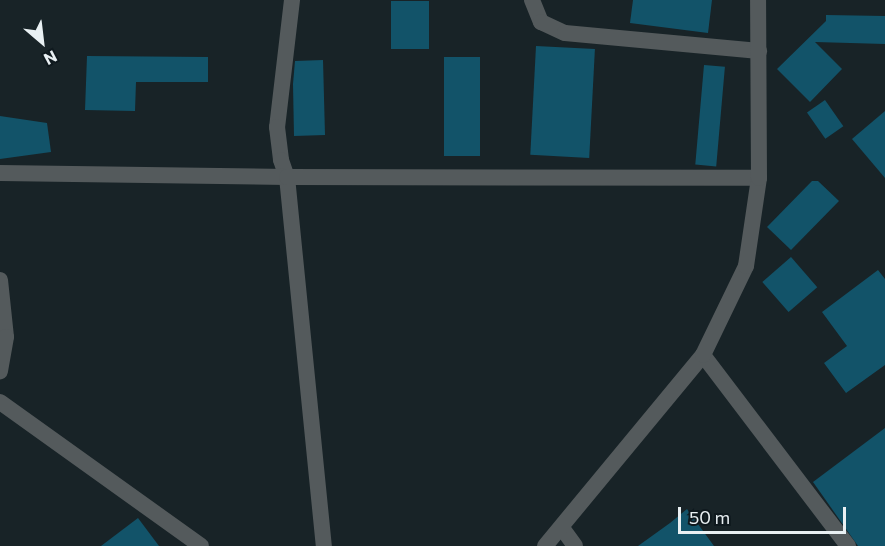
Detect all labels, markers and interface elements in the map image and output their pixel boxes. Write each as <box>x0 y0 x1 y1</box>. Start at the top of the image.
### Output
north arrow <box>12 12 72 72</box>
text: N <box>41 47 60 70</box>
scale bar <box>681 495 849 533</box>
text: 50 m <box>689 506 730 528</box>

